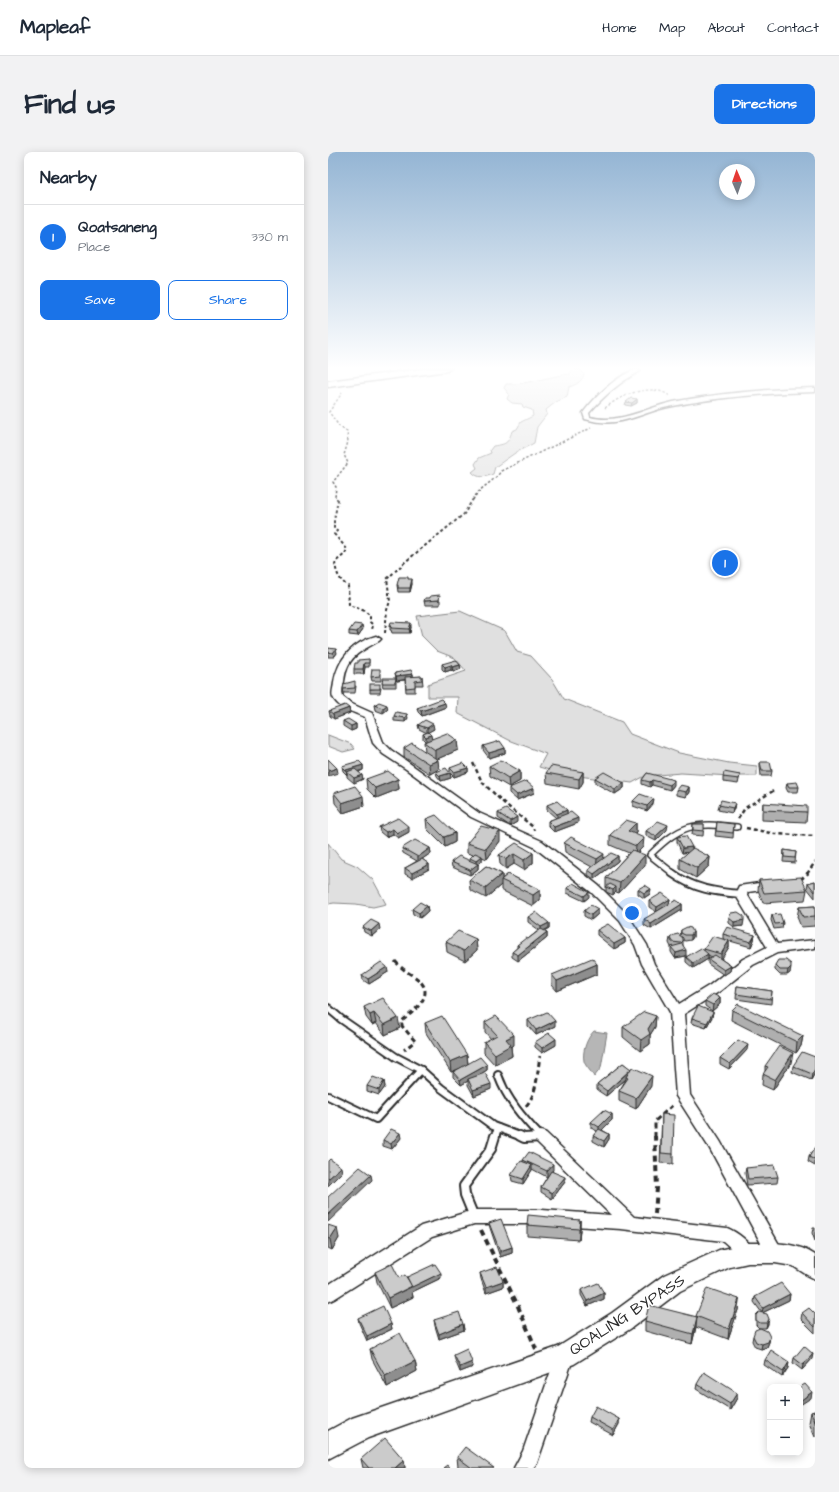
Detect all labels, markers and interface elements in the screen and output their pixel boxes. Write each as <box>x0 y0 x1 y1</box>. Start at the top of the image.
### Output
text: Mapleaf <box>20 14 90 41</box>
text: Home <box>602 18 637 38</box>
text: Map <box>659 18 685 38</box>
text: About <box>707 18 745 38</box>
text: Contact <box>767 18 819 38</box>
button: Directions <box>714 84 815 124</box>
text: Find us <box>24 85 115 124</box>
north arrow <box>719 164 755 200</box>
text: Nearby <box>40 166 97 190</box>
text: Qoatsaneng <box>78 217 157 238</box>
text: 1 <box>52 228 54 246</box>
text: 330 m <box>251 228 288 246</box>
text: Place <box>78 238 110 256</box>
button: Save <box>40 280 160 320</box>
button: Share <box>168 280 288 320</box>
pin: 1 <box>712 548 738 578</box>
your location <box>622 903 642 923</box>
street label: QOALING BYPASS <box>565 1269 689 1361</box>
map controls <box>767 1384 803 1456</box>
button: + <box>767 1384 803 1420</box>
button: − <box>767 1420 803 1456</box>

